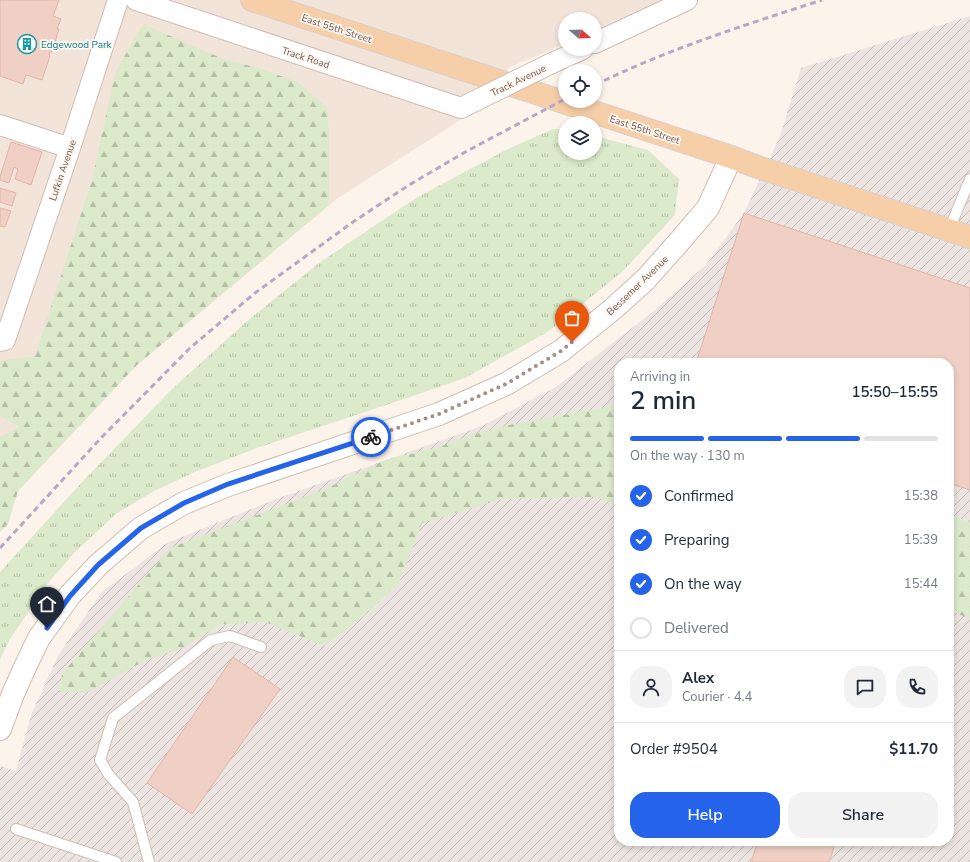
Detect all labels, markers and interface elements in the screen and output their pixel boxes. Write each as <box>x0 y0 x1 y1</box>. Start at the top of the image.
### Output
street label: East 55th Street <box>300 11 374 47</box>
north arrow <box>558 12 602 56</box>
map controls <box>558 12 602 160</box>
building icon: Edgewood Park <box>16 33 38 55</box>
place label: Edgewood Park <box>41 38 113 52</box>
street label: Track Road <box>280 44 332 72</box>
street label: Track Avenue <box>488 61 549 100</box>
button: locate <box>558 64 602 108</box>
street label: East 55th Street <box>608 112 682 148</box>
button: layers <box>558 116 602 160</box>
street label: Lufkin Avenue <box>46 138 80 203</box>
street label: Bessemer Avenue <box>604 253 672 319</box>
pin <box>555 301 589 342</box>
icon: bag <box>561 307 583 329</box>
text: Arriving in <box>630 368 690 386</box>
text: 15:50–15:55 <box>851 382 938 402</box>
text: 2 min <box>630 383 696 418</box>
courier <box>351 417 391 457</box>
icon: bike <box>360 426 382 448</box>
text: On the way · 130 m <box>630 447 745 465</box>
icon: check <box>630 485 652 507</box>
text: Confirmed <box>664 486 734 506</box>
text: 15:38 <box>904 487 938 505</box>
icon: check <box>630 529 652 551</box>
text: Preparing <box>664 530 729 550</box>
text: 15:39 <box>904 531 938 549</box>
icon: check <box>630 573 652 595</box>
text: On the way <box>664 574 742 594</box>
text: 15:44 <box>904 575 938 593</box>
pin <box>30 587 64 628</box>
icon: home <box>36 593 58 615</box>
text: Delivered <box>664 618 729 638</box>
button: person <box>630 666 672 708</box>
button: chat <box>844 666 886 708</box>
button: phone <box>896 666 938 708</box>
text: Alex <box>682 668 714 688</box>
text: Courier · 4.4 <box>682 688 752 706</box>
text: Order #9504 <box>630 739 718 759</box>
text: $11.70 <box>889 739 938 759</box>
button: Help <box>630 792 780 838</box>
button: Share <box>788 792 938 838</box>

